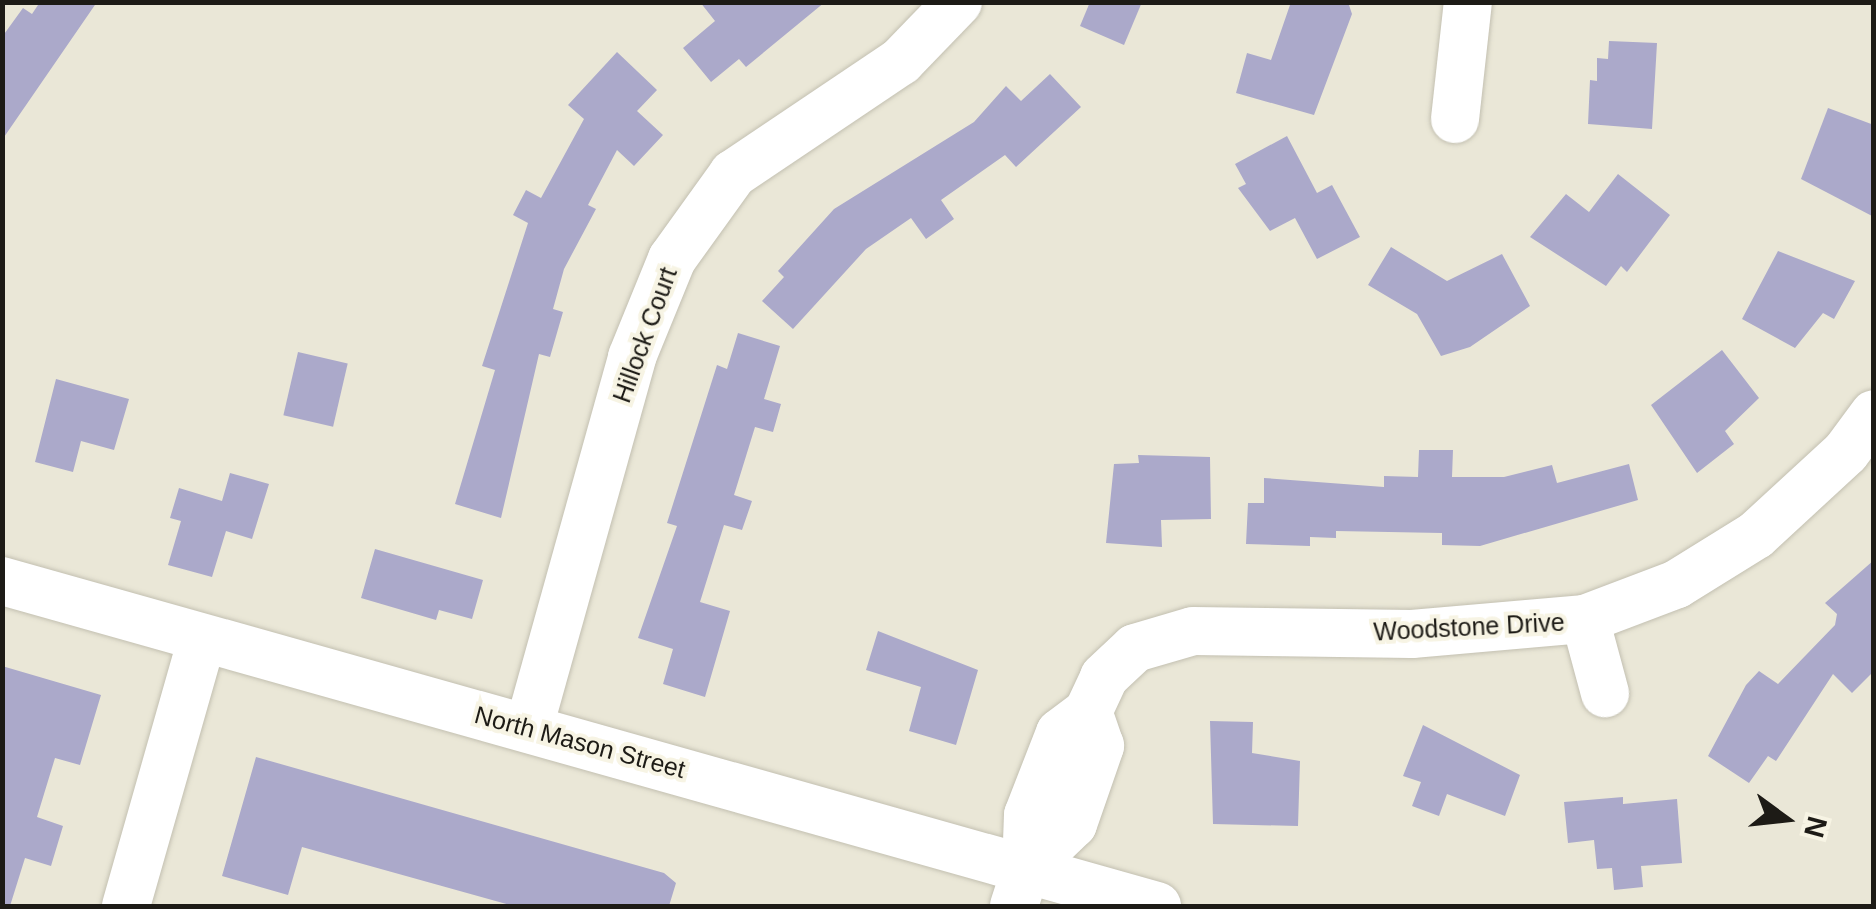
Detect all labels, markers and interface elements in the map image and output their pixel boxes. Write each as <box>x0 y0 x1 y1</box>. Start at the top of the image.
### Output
street label: Hillock Court <box>607 263 683 407</box>
street label: Woodstone Drive <box>1373 607 1565 647</box>
street label: North Mason Street <box>471 699 689 785</box>
north arrow <box>1736 769 1836 869</box>
text: N <box>1798 813 1833 841</box>

